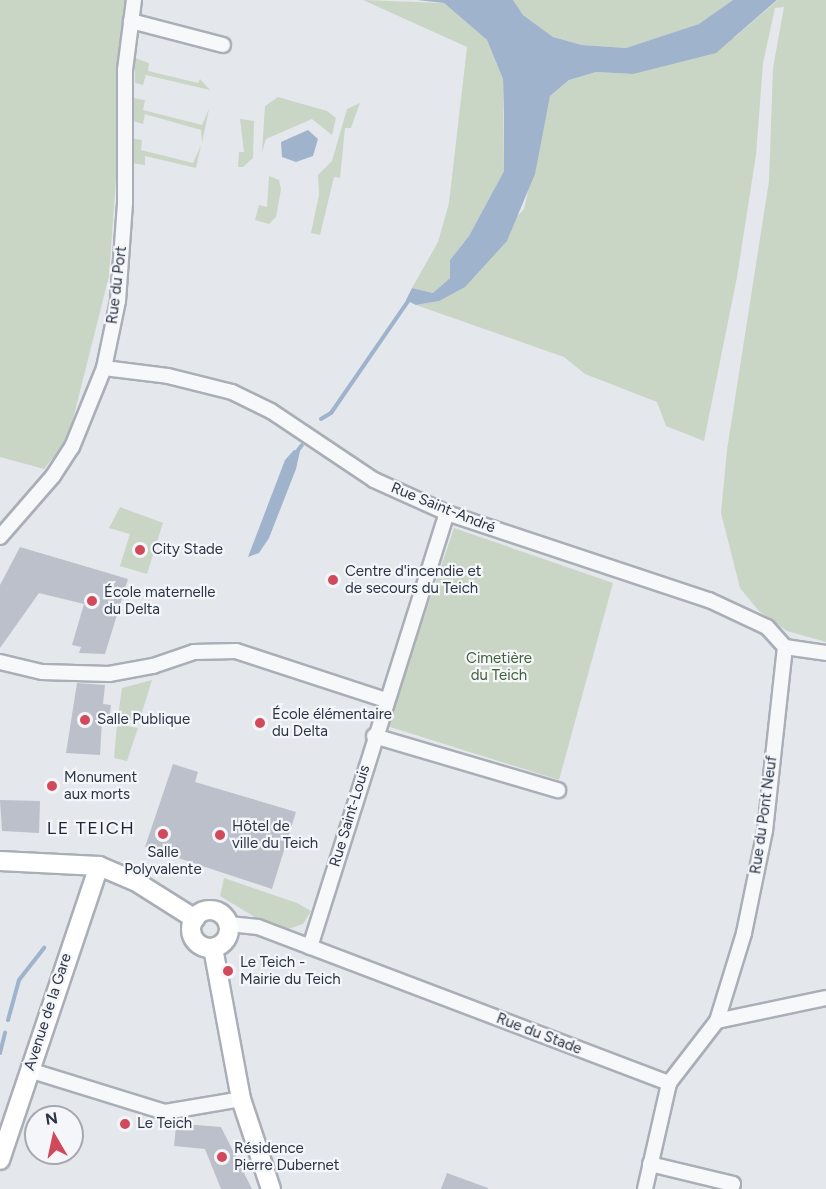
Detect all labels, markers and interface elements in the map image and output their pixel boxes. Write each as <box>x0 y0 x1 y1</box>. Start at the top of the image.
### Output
street label: Rue du Port <box>103 245 131 325</box>
street label: Rue Saint-André <box>388 479 498 537</box>
place label: City Stade <box>152 541 223 559</box>
marker: City Stade <box>133 543 147 557</box>
place label: Centre d'incendie et de secours du Teich <box>345 562 481 597</box>
marker: Centre d'incendie et de secours du Teich <box>326 573 340 587</box>
place label: École maternelle du Delta <box>104 583 216 618</box>
marker: École maternelle du Delta <box>85 594 99 608</box>
park label: Cimetière du Teich <box>466 649 532 684</box>
place label: École élémentaire du Delta <box>272 705 392 740</box>
place label: Salle Publique <box>97 711 190 729</box>
marker: Salle Publique <box>78 713 92 727</box>
marker: École élémentaire du Delta <box>253 716 267 730</box>
street label: Rue du Pont Neuf <box>747 755 781 875</box>
street label: Rue Saint-Louis <box>326 763 374 869</box>
place label: Monument aux morts <box>64 768 137 803</box>
marker: Monument aux morts <box>45 779 59 793</box>
district label: LE TEICH <box>47 817 135 839</box>
place label: Hôtel de ville du Teich <box>232 817 318 852</box>
marker: Salle Polyvalente <box>156 827 170 841</box>
marker: Hôtel de ville du Teich <box>213 828 227 842</box>
place label: Salle Polyvalente <box>124 843 202 878</box>
street label: Avenue de la Gare <box>21 951 75 1073</box>
place label: Le Teich - Mairie du Teich <box>240 953 341 988</box>
marker: Le Teich - Mairie du Teich <box>221 964 235 978</box>
street label: Rue du Stade <box>494 1009 584 1059</box>
north arrow <box>24 1105 84 1165</box>
text: N <box>44 1108 59 1129</box>
place label: Le Teich <box>137 1115 192 1133</box>
marker: Le Teich <box>118 1117 132 1131</box>
place label: Résidence Pierre Dubernet <box>234 1139 339 1174</box>
marker: Résidence Pierre Dubernet <box>215 1150 229 1164</box>

